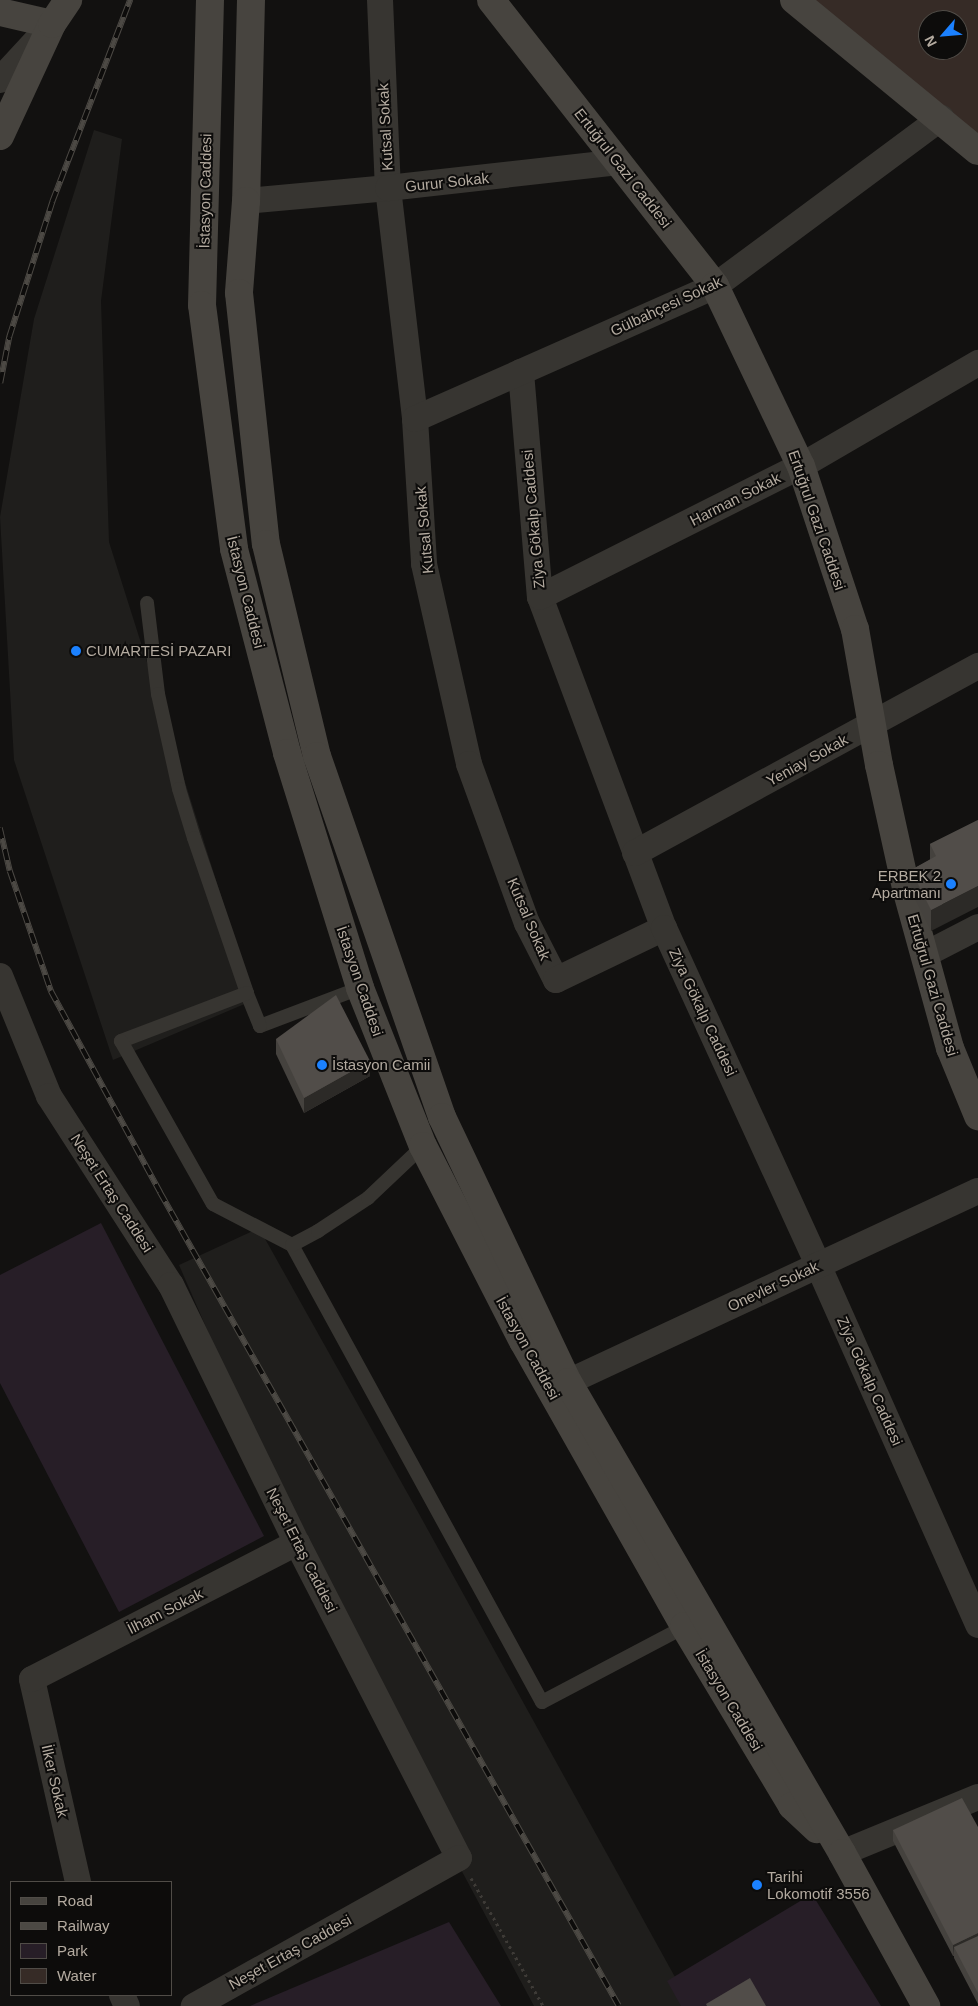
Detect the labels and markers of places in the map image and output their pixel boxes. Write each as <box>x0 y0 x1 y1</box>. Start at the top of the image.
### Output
place label: CUMARTESİ PAZARI <box>86 642 231 660</box>
marker: CUMARTESİ PAZARI <box>70 645 82 657</box>
place label: ERBEK 2 Apartmanı <box>872 866 941 901</box>
marker: ERBEK 2 Apartmanı <box>945 878 957 890</box>
place label: İstasyon Camii <box>332 1056 430 1074</box>
marker: İstasyon Camii <box>316 1059 328 1071</box>
place label: Tarihi Lokomotif 3556 <box>767 1867 870 1902</box>
marker: Tarihi Lokomotif 3556 <box>751 1879 763 1891</box>

